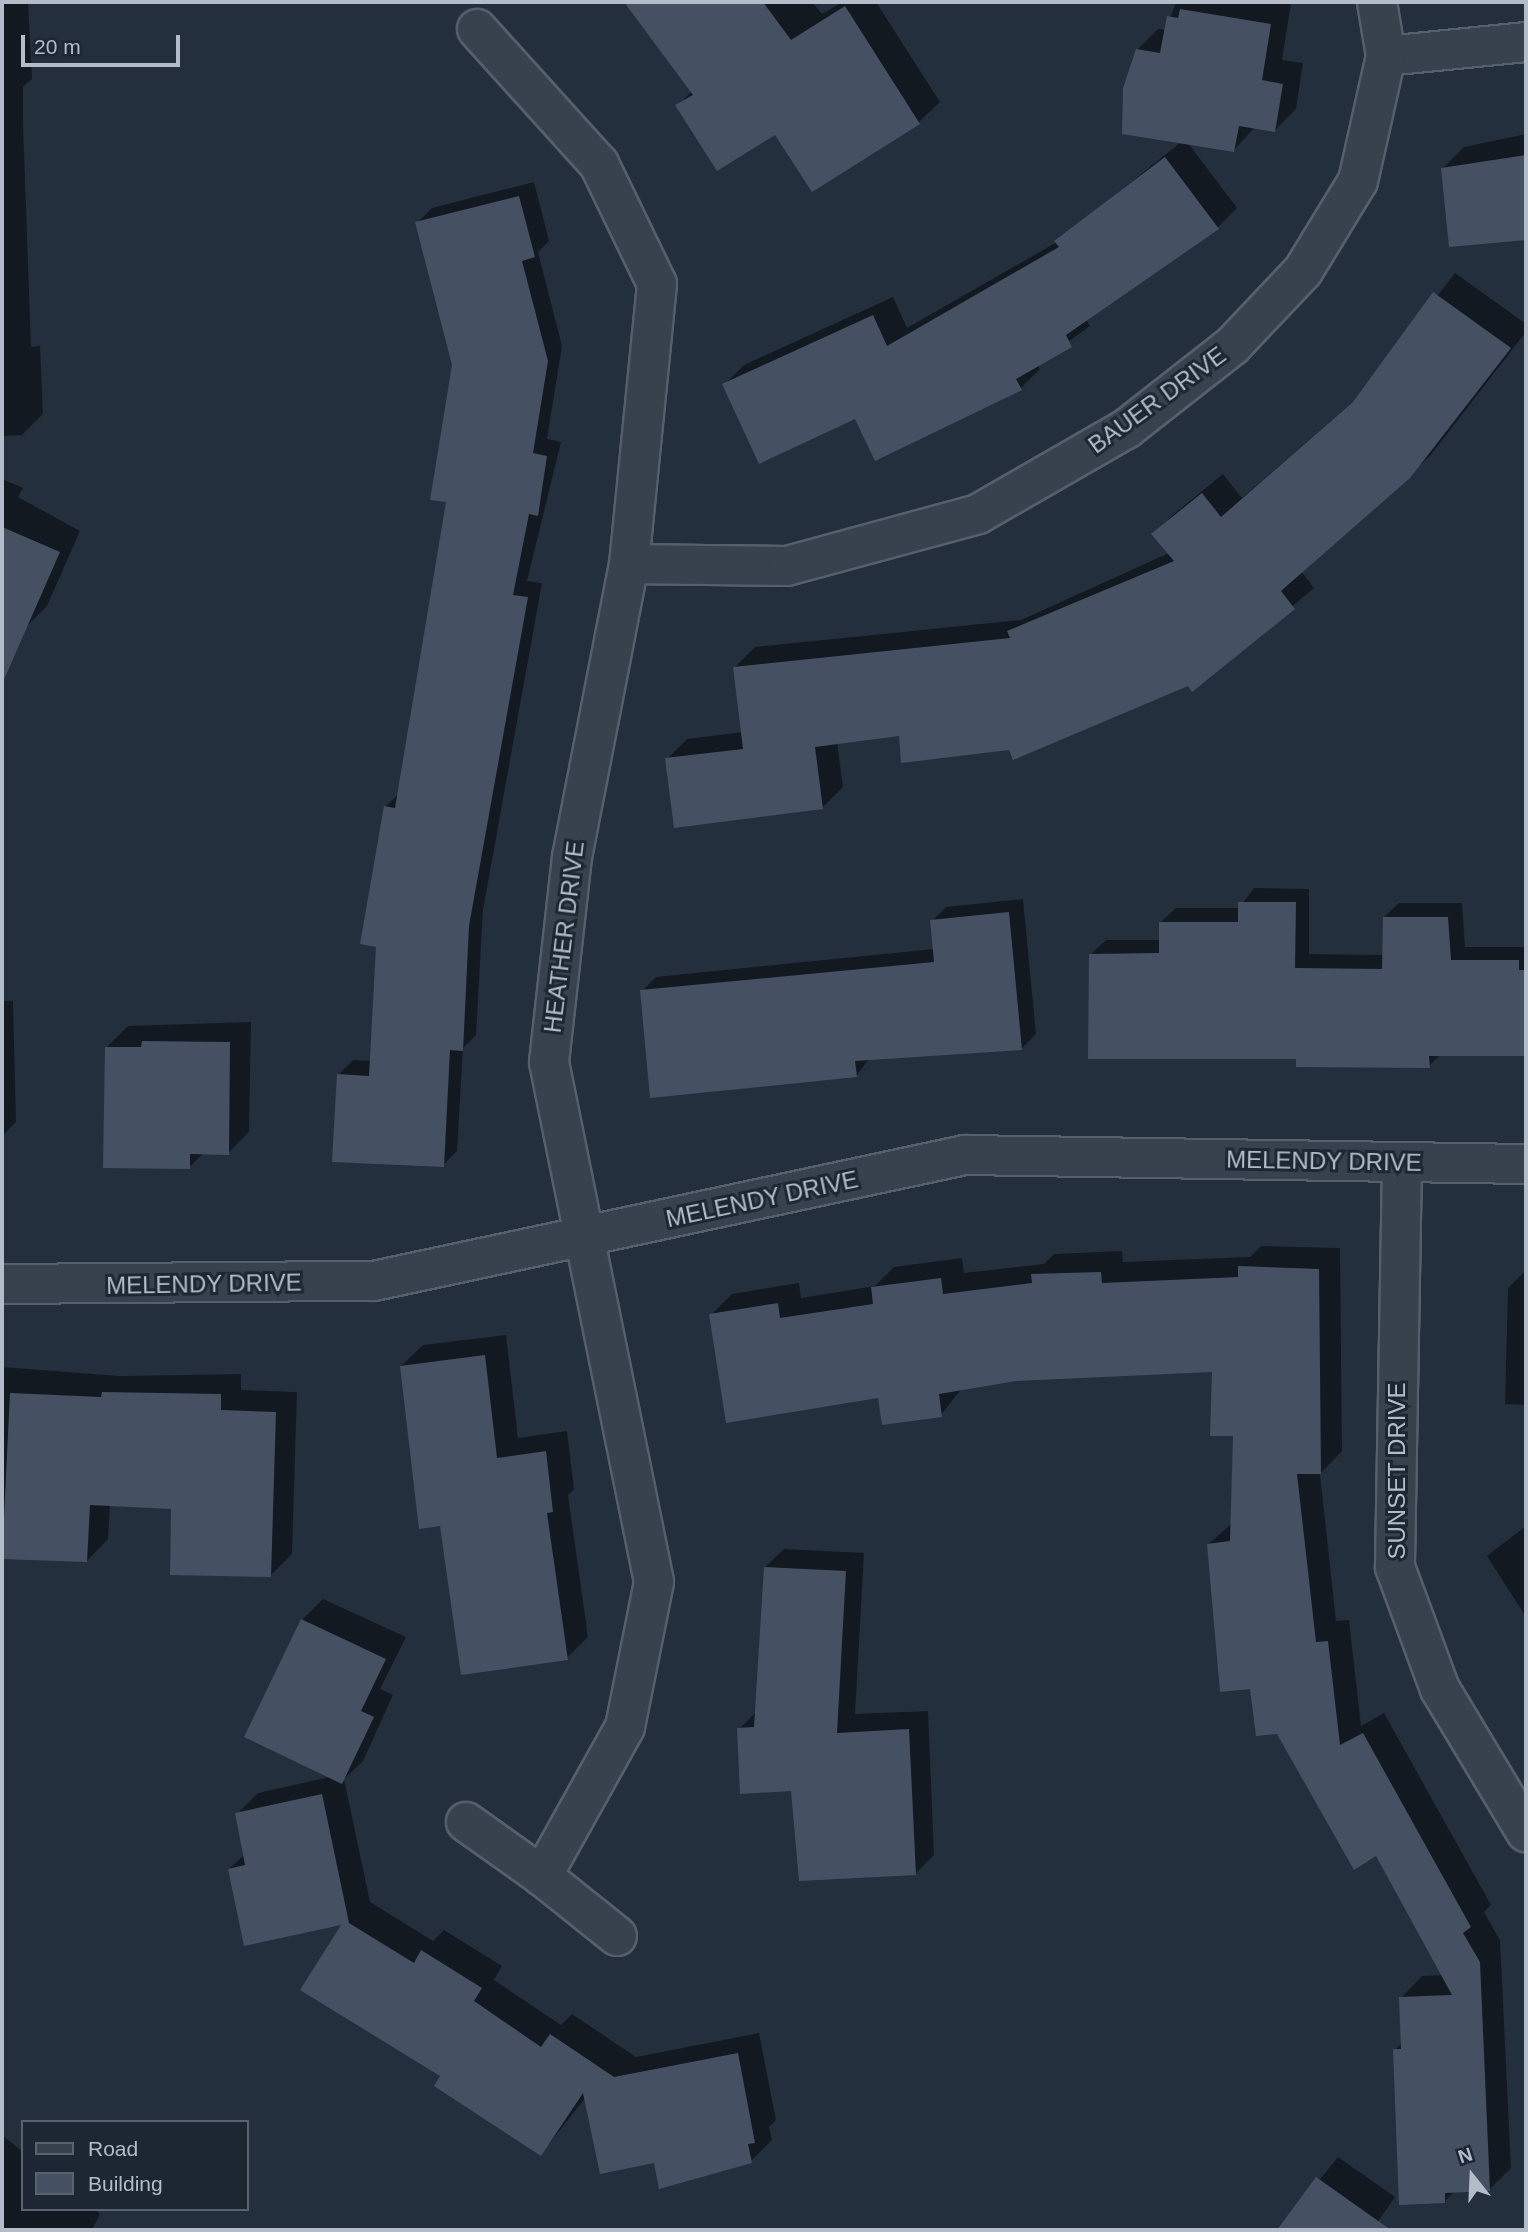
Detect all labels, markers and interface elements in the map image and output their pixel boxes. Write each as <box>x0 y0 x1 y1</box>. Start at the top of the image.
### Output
scale bar <box>24 21 184 65</box>
text: 20 m <box>34 35 81 58</box>
street label: BAUER DRIVE <box>1083 341 1231 459</box>
street label: HEATHER DRIVE <box>538 840 590 1034</box>
street label: MELENDY DRIVE <box>1226 1145 1422 1177</box>
street label: MELENDY DRIVE <box>663 1165 861 1233</box>
street label: MELENDY DRIVE <box>106 1268 302 1300</box>
street label: SUNSET DRIVE <box>1383 1382 1411 1560</box>
legend <box>21 2120 248 2211</box>
text: Road <box>88 2137 138 2160</box>
north arrow <box>1437 2141 1507 2211</box>
text: N <box>1456 2143 1475 2168</box>
text: Building <box>88 2172 163 2195</box>

